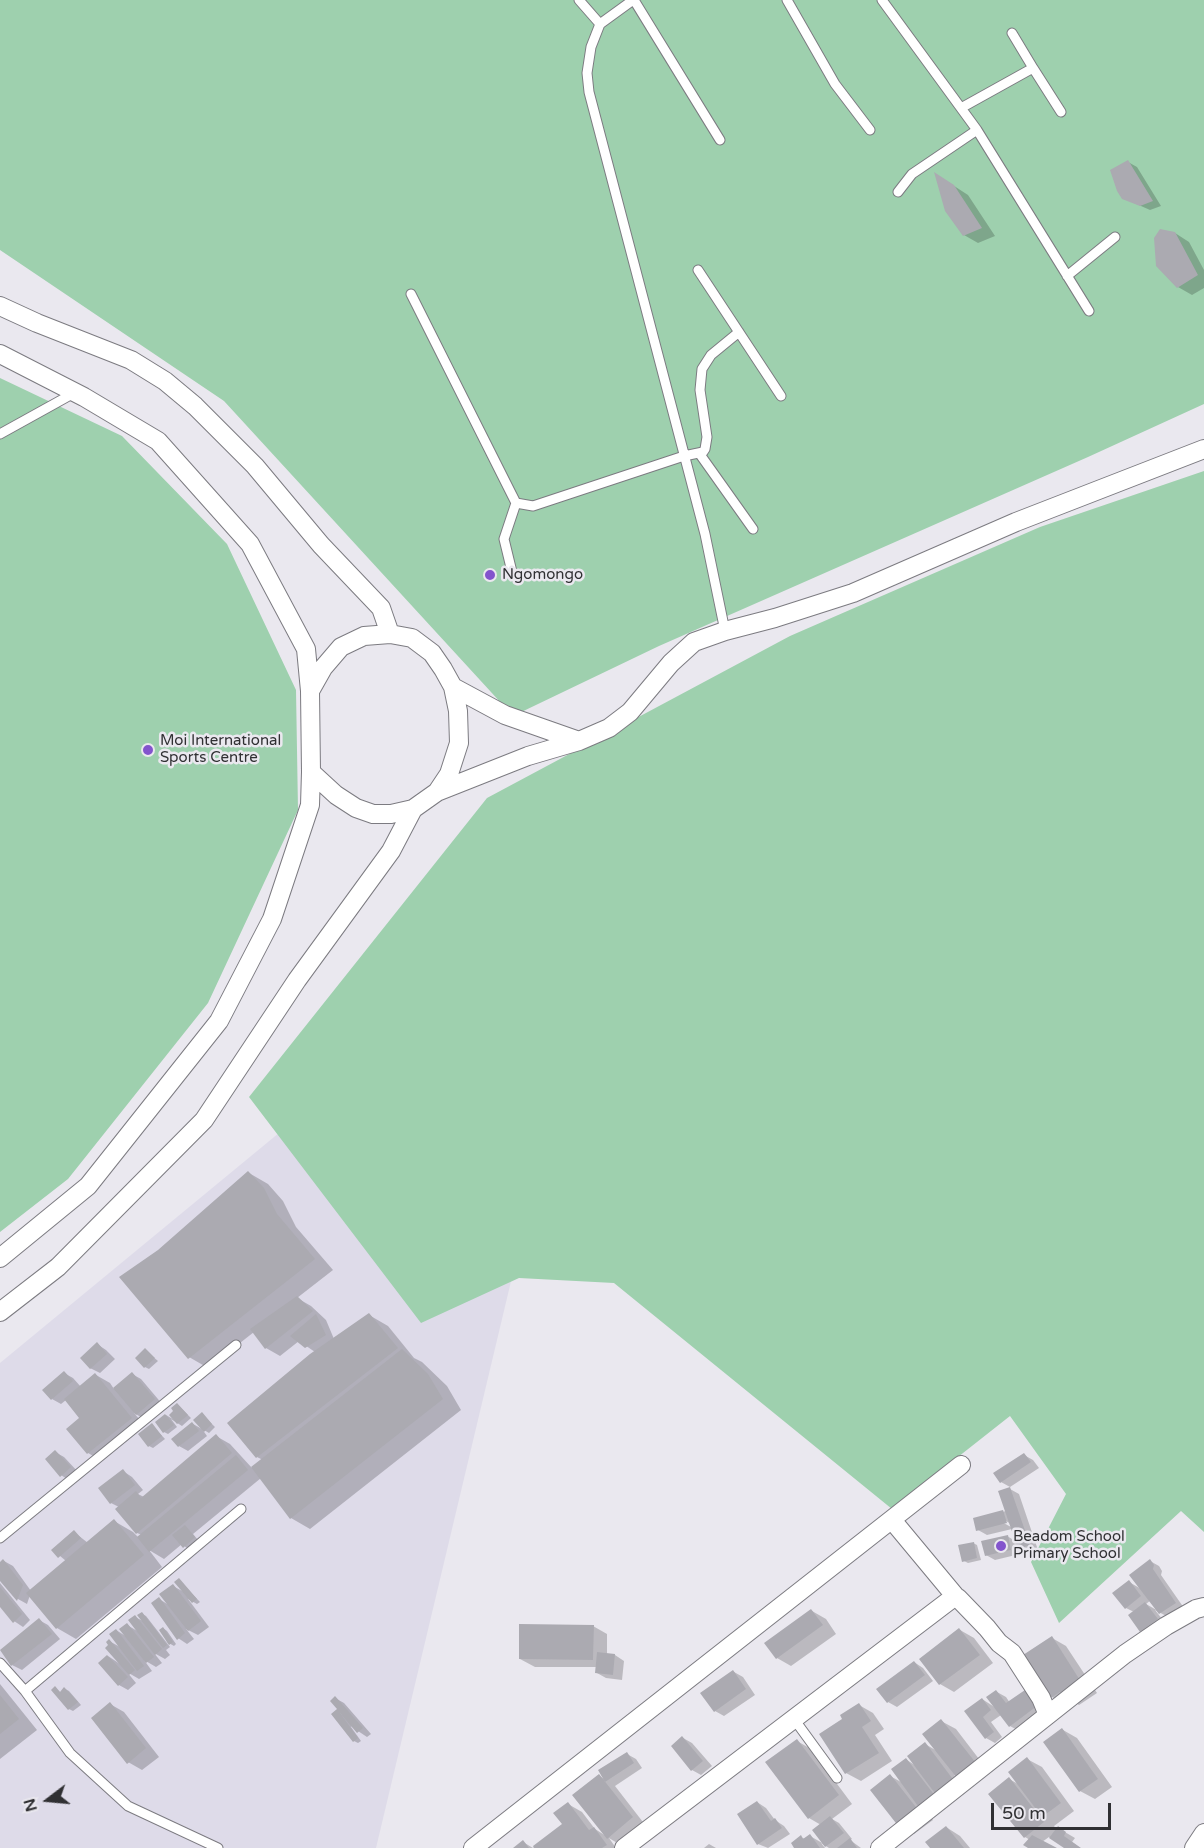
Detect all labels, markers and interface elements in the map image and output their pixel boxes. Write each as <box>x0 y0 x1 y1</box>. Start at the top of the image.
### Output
place label: Ngomongo <box>502 566 583 584</box>
marker: Ngomongo <box>483 568 497 582</box>
place label: Moi International Sports Centre <box>160 732 281 767</box>
marker: Moi International Sports Centre <box>141 743 155 757</box>
place label: Beadom School Primary School <box>1013 1528 1125 1563</box>
marker: Beadom School Primary School <box>994 1539 1008 1553</box>
north arrow <box>18 1770 78 1830</box>
scale bar <box>994 1791 1114 1829</box>
text: N <box>19 1796 42 1814</box>
text: 50 m <box>1002 1802 1046 1824</box>

